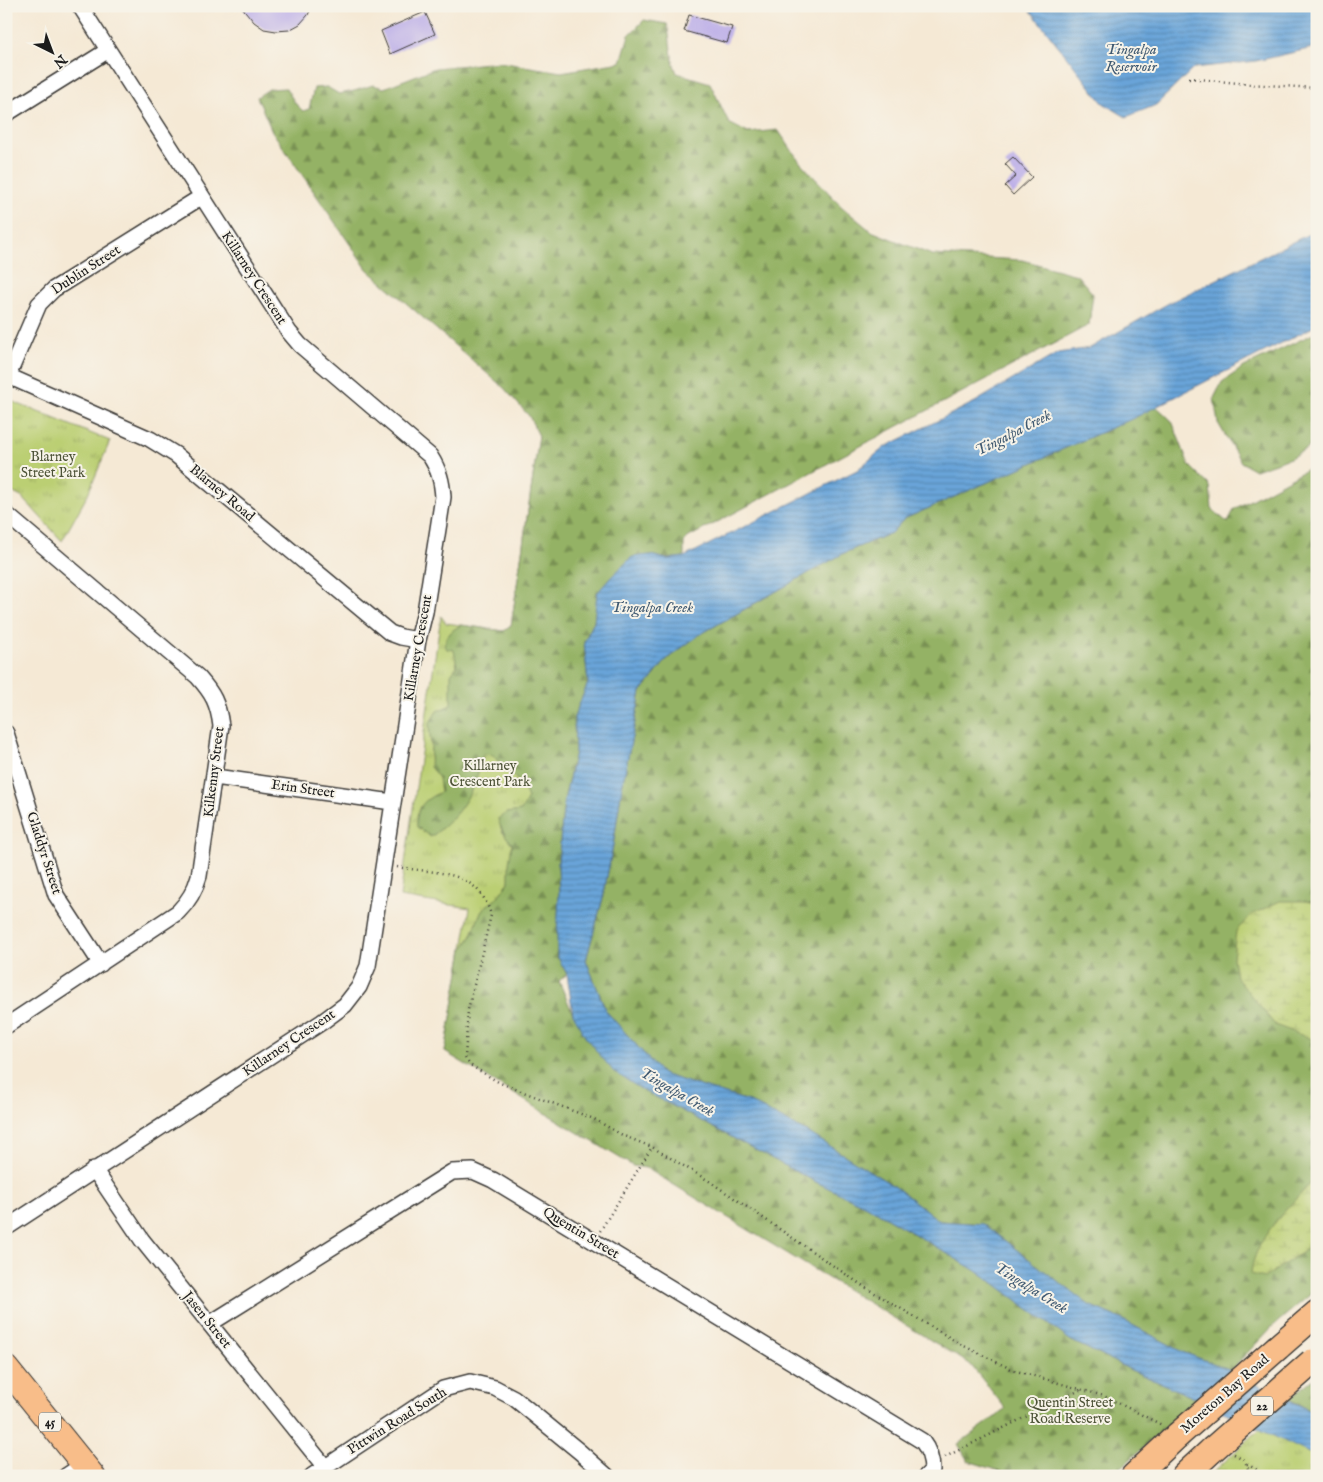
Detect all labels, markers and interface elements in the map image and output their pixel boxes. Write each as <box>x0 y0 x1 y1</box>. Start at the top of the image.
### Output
north arrow <box>28 28 78 78</box>
water label: Tingalpa Reservoir <box>1105 40 1157 76</box>
text: N <box>50 50 71 72</box>
street label: Killarney Crescent <box>217 228 291 328</box>
street label: Dublin Street <box>48 241 124 299</box>
water label: Tingalpa Creek <box>972 406 1055 461</box>
park label: Blarney Street Park <box>21 448 86 482</box>
street label: Blarney Road <box>186 460 259 526</box>
street label: Killarney Crescent <box>400 593 436 703</box>
water label: Tingalpa Creek <box>611 598 693 618</box>
street label: Kilkenny Street <box>200 726 229 818</box>
park label: Killarney Crescent Park <box>450 757 531 791</box>
street label: Erin Street <box>270 776 336 802</box>
street label: Gladdyr Street <box>22 809 66 897</box>
street label: Killarney Crescent <box>239 1005 339 1081</box>
water label: Tingalpa Creek <box>636 1063 717 1122</box>
street label: Quentin Street <box>539 1203 623 1263</box>
water label: Tingalpa Creek <box>990 1258 1071 1319</box>
street label: Jasen Street <box>177 1286 236 1352</box>
street label: Moreton Bay Road <box>1177 1350 1273 1437</box>
street label: Pittwin Road South <box>344 1383 450 1459</box>
park label: Quentin Street Road Reserve <box>1027 1394 1113 1428</box>
road number: 22 <box>1251 1396 1273 1415</box>
road number: 45 <box>39 1412 61 1431</box>

